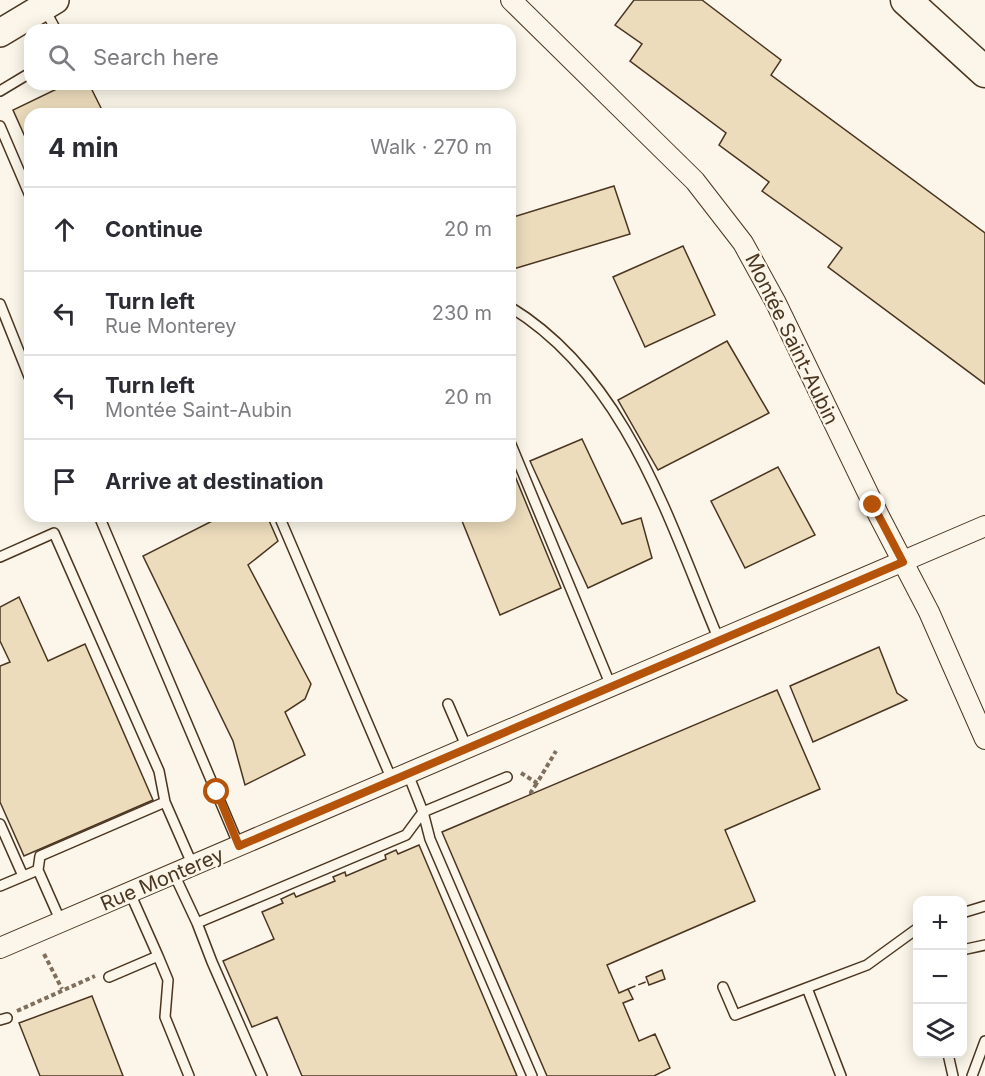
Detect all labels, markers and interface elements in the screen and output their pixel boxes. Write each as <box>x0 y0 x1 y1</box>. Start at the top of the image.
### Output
search box <box>24 24 516 90</box>
icon: search <box>45 41 78 74</box>
text: Search here <box>93 44 219 70</box>
text: 4 min <box>48 132 119 163</box>
text: Walk · 270 m <box>370 135 492 159</box>
icon: ahead <box>48 213 81 246</box>
text: Continue <box>105 216 203 242</box>
text: 20 m <box>444 217 492 241</box>
street label: Montée Saint-Aubin <box>740 250 844 428</box>
text: Turn left <box>105 288 195 314</box>
icon: left <box>48 297 81 330</box>
text: 230 m <box>432 301 492 325</box>
text: Rue Monterey <box>105 314 237 338</box>
text: Turn left <box>105 372 195 398</box>
icon: left <box>48 381 81 414</box>
text: 20 m <box>444 385 492 409</box>
text: Montée Saint-Aubin <box>105 398 292 422</box>
icon: arrive <box>48 465 81 498</box>
text: Arrive at destination <box>105 468 324 494</box>
route end <box>859 491 885 517</box>
route start <box>203 778 229 804</box>
street label: Rue Monterey <box>97 842 227 916</box>
map controls <box>913 896 967 1058</box>
button: + <box>913 896 967 950</box>
button: − <box>913 950 967 1004</box>
button: layers <box>913 1004 967 1058</box>

